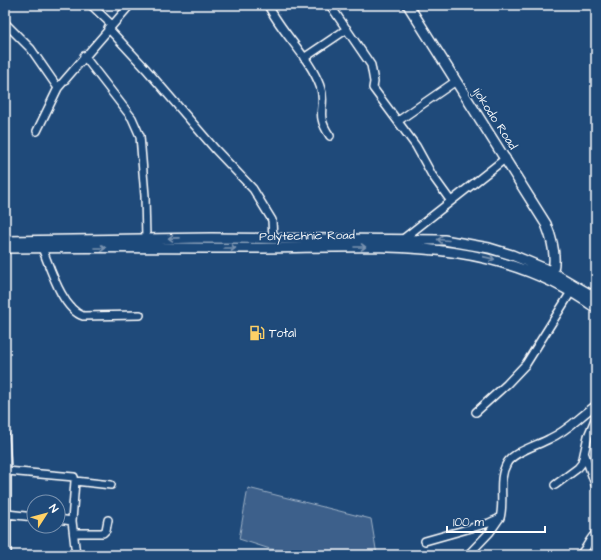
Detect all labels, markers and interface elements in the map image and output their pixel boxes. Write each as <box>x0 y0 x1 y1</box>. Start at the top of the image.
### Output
street label: Ijokodo Road <box>469 85 521 153</box>
street label: Polytechnic Road <box>259 227 355 246</box>
one-way arrow <box>168 235 181 242</box>
one-way arrow <box>437 236 450 243</box>
one-way arrow <box>353 243 366 251</box>
one-way arrow <box>93 244 106 252</box>
one-way arrow <box>223 244 236 252</box>
one-way arrow <box>482 254 495 262</box>
fuel station icon: Total <box>248 324 266 342</box>
place label: Total <box>269 325 296 342</box>
north arrow <box>26 494 66 534</box>
text: N <box>46 501 62 516</box>
scale bar <box>447 508 545 534</box>
text: 100 m <box>453 514 484 531</box>

